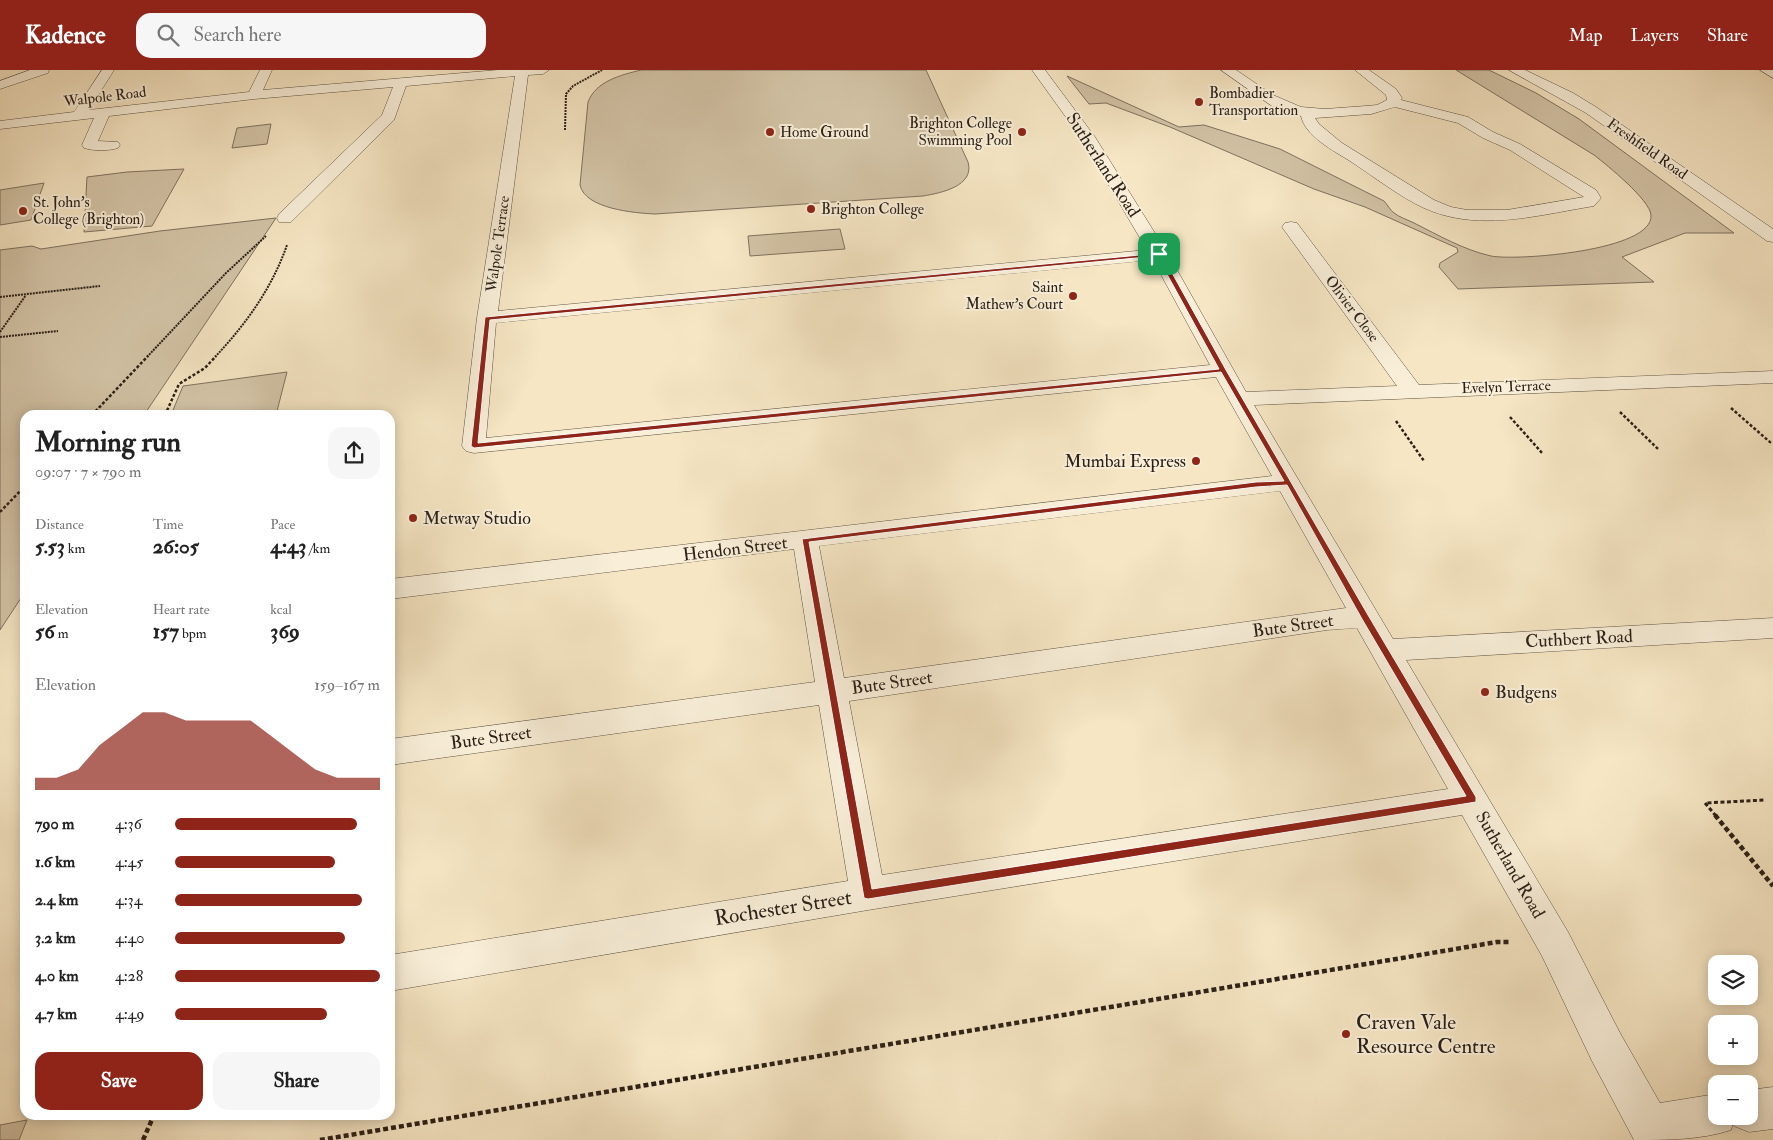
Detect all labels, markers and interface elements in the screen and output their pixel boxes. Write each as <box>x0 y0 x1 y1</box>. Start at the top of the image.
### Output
search box <box>136 13 486 58</box>
text: Kadence <box>25 20 106 51</box>
icon: search <box>154 21 182 49</box>
text: Search here <box>194 23 281 47</box>
text: Map <box>1569 24 1603 47</box>
text: Layers <box>1631 24 1679 47</box>
text: Share <box>1707 24 1748 47</box>
street label: Walpole Road <box>62 82 148 113</box>
place label: Bombadier Transportation <box>1209 84 1299 121</box>
marker: Bombadier Transportation <box>1193 96 1205 108</box>
street label: Sutherland Road <box>1061 108 1145 222</box>
place label: Brighton College Swimming Pool <box>909 114 1012 150</box>
street label: Freshfield Road <box>1603 114 1691 184</box>
place label: Home Ground <box>780 123 869 142</box>
marker: Home Ground <box>764 126 776 138</box>
marker: Brighton College Swimming Pool <box>1016 126 1028 138</box>
place label: St. John's College (Brighton) <box>33 193 144 229</box>
street label: Walpole Terrace <box>482 195 515 295</box>
place label: Brighton College <box>821 200 924 219</box>
marker: Brighton College <box>805 203 817 215</box>
marker: St. John's College (Brighton) <box>17 205 29 217</box>
pin <box>1138 233 1180 275</box>
icon: arrive <box>1145 240 1173 268</box>
street label: Olivier Close <box>1321 272 1383 346</box>
place label: Saint Mathew's Court <box>966 278 1063 314</box>
marker: Saint Mathew's Court <box>1067 290 1079 302</box>
street label: Evelyn Terrace <box>1461 376 1551 398</box>
text: Morning run <box>35 425 181 460</box>
button: share <box>328 427 380 479</box>
place label: Mumbai Express <box>1064 450 1186 473</box>
marker: Mumbai Express <box>1190 455 1202 467</box>
text: 09:07 · 7 × 790 m <box>35 462 141 482</box>
place label: Metway Studio <box>423 507 531 530</box>
marker: Metway Studio <box>407 512 419 524</box>
text: Distance <box>35 516 84 533</box>
text: Time <box>153 516 183 533</box>
text: Pace <box>270 516 295 533</box>
street label: Hendon Street <box>681 531 789 567</box>
text: 5.53 <box>35 533 65 560</box>
text: 26:05 <box>153 533 199 560</box>
text: 4:43 <box>270 533 306 560</box>
text: km <box>65 540 85 557</box>
text: /km <box>306 540 330 557</box>
text: Elevation <box>35 601 88 618</box>
text: Heart rate <box>153 601 210 618</box>
text: kcal <box>270 601 292 618</box>
street label: Bute Street <box>1251 609 1335 643</box>
text: 56 <box>35 618 55 645</box>
text: 157 <box>153 618 179 645</box>
text: 369 <box>270 618 300 645</box>
text: m <box>55 625 69 642</box>
text: bpm <box>179 625 207 642</box>
street label: Cuthbert Road <box>1525 625 1634 653</box>
street label: Bute Street <box>850 666 934 700</box>
text: Elevation <box>35 675 96 695</box>
text: 159–167 m <box>314 675 380 695</box>
place label: Budgens <box>1495 681 1557 704</box>
marker: Budgens <box>1479 686 1491 698</box>
street label: Bute Street <box>449 721 533 755</box>
street label: Sutherland Road <box>1470 807 1550 923</box>
text: 790 m <box>35 814 75 834</box>
text: 4:36 <box>115 814 142 834</box>
text: 1.6 km <box>35 852 75 872</box>
text: 4:45 <box>115 852 143 872</box>
street label: Rochester Street <box>712 884 854 932</box>
text: 2.4 km <box>35 890 78 910</box>
text: 4:34 <box>115 890 142 910</box>
text: 3.2 km <box>35 928 76 948</box>
text: 4:40 <box>115 928 144 948</box>
map controls <box>1708 955 1758 1125</box>
button: layers <box>1708 955 1758 1005</box>
text: 4.0 km <box>35 966 79 986</box>
text: 4:28 <box>115 966 143 986</box>
text: 4.7 km <box>35 1004 77 1024</box>
text: 4:49 <box>115 1004 144 1024</box>
place label: Craven Vale Resource Centre <box>1356 1009 1496 1060</box>
button: + <box>1708 1015 1758 1065</box>
marker: Craven Vale Resource Centre <box>1340 1028 1352 1040</box>
button: Save <box>35 1052 203 1110</box>
button: Share <box>213 1052 380 1110</box>
button: − <box>1708 1075 1758 1125</box>

